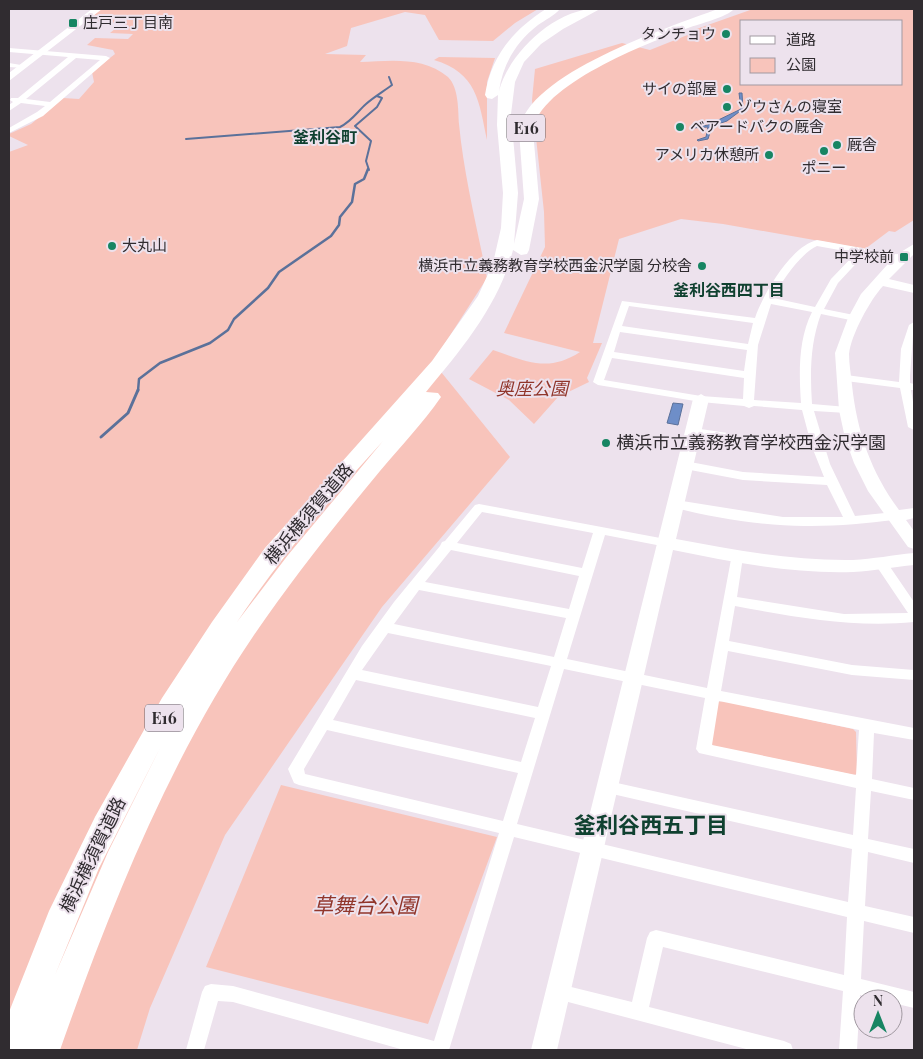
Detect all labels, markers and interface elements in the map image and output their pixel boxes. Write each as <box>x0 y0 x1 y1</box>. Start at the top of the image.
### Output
place label: 庄戸三丁目南 <box>83 12 173 32</box>
marker: 庄戸三丁目南 <box>67 17 79 29</box>
legend <box>740 20 903 85</box>
place label: タンチョウ <box>641 23 716 43</box>
marker: タンチョウ <box>720 28 732 40</box>
text: 道路 <box>786 29 816 49</box>
text: 公園 <box>786 54 816 74</box>
place label: サイの部屋 <box>642 78 717 98</box>
marker: サイの部屋 <box>721 83 733 95</box>
place label: ゾウさんの寝室 <box>737 96 842 116</box>
marker: ゾウさんの寝室 <box>721 101 733 113</box>
road number: E16 <box>507 115 545 142</box>
place label: ベアードバクの厩舎 <box>690 116 824 136</box>
marker: ベアードバクの厩舎 <box>674 121 686 133</box>
district label: 釜利谷町 <box>293 126 357 147</box>
place label: 厩舎 <box>847 134 877 154</box>
marker: 厩舎 <box>831 139 843 151</box>
place label: アメリカ休憩所 <box>655 144 759 164</box>
marker: ポニー <box>818 145 830 157</box>
marker: アメリカ休憩所 <box>763 149 775 161</box>
place label: ポニー <box>801 157 847 177</box>
place label: 大丸山 <box>122 235 167 255</box>
marker: 大丸山 <box>106 240 118 252</box>
place label: 中学校前 <box>834 246 894 266</box>
marker: 中学校前 <box>898 251 910 263</box>
place label: 横浜市立義務教育学校西金沢学園 分校舎 <box>418 255 692 275</box>
marker: 横浜市立義務教育学校西金沢学園 分校舎 <box>696 260 708 272</box>
district label: 釜利谷西四丁目 <box>673 279 785 300</box>
park label: 奥座公園 <box>496 376 571 400</box>
place label: 横浜市立義務教育学校西金沢学園 <box>616 430 886 454</box>
marker: 横浜市立義務教育学校西金沢学園 <box>600 437 612 449</box>
street label: 横浜横須賀道路 <box>259 457 358 569</box>
road number: E16 <box>145 704 183 731</box>
street label: 横浜横須賀道路 <box>54 793 131 916</box>
district label: 釜利谷西五丁目 <box>574 809 728 839</box>
park label: 草舞台公園 <box>313 890 420 918</box>
north arrow <box>853 989 903 1039</box>
text: N <box>873 991 883 1010</box>

